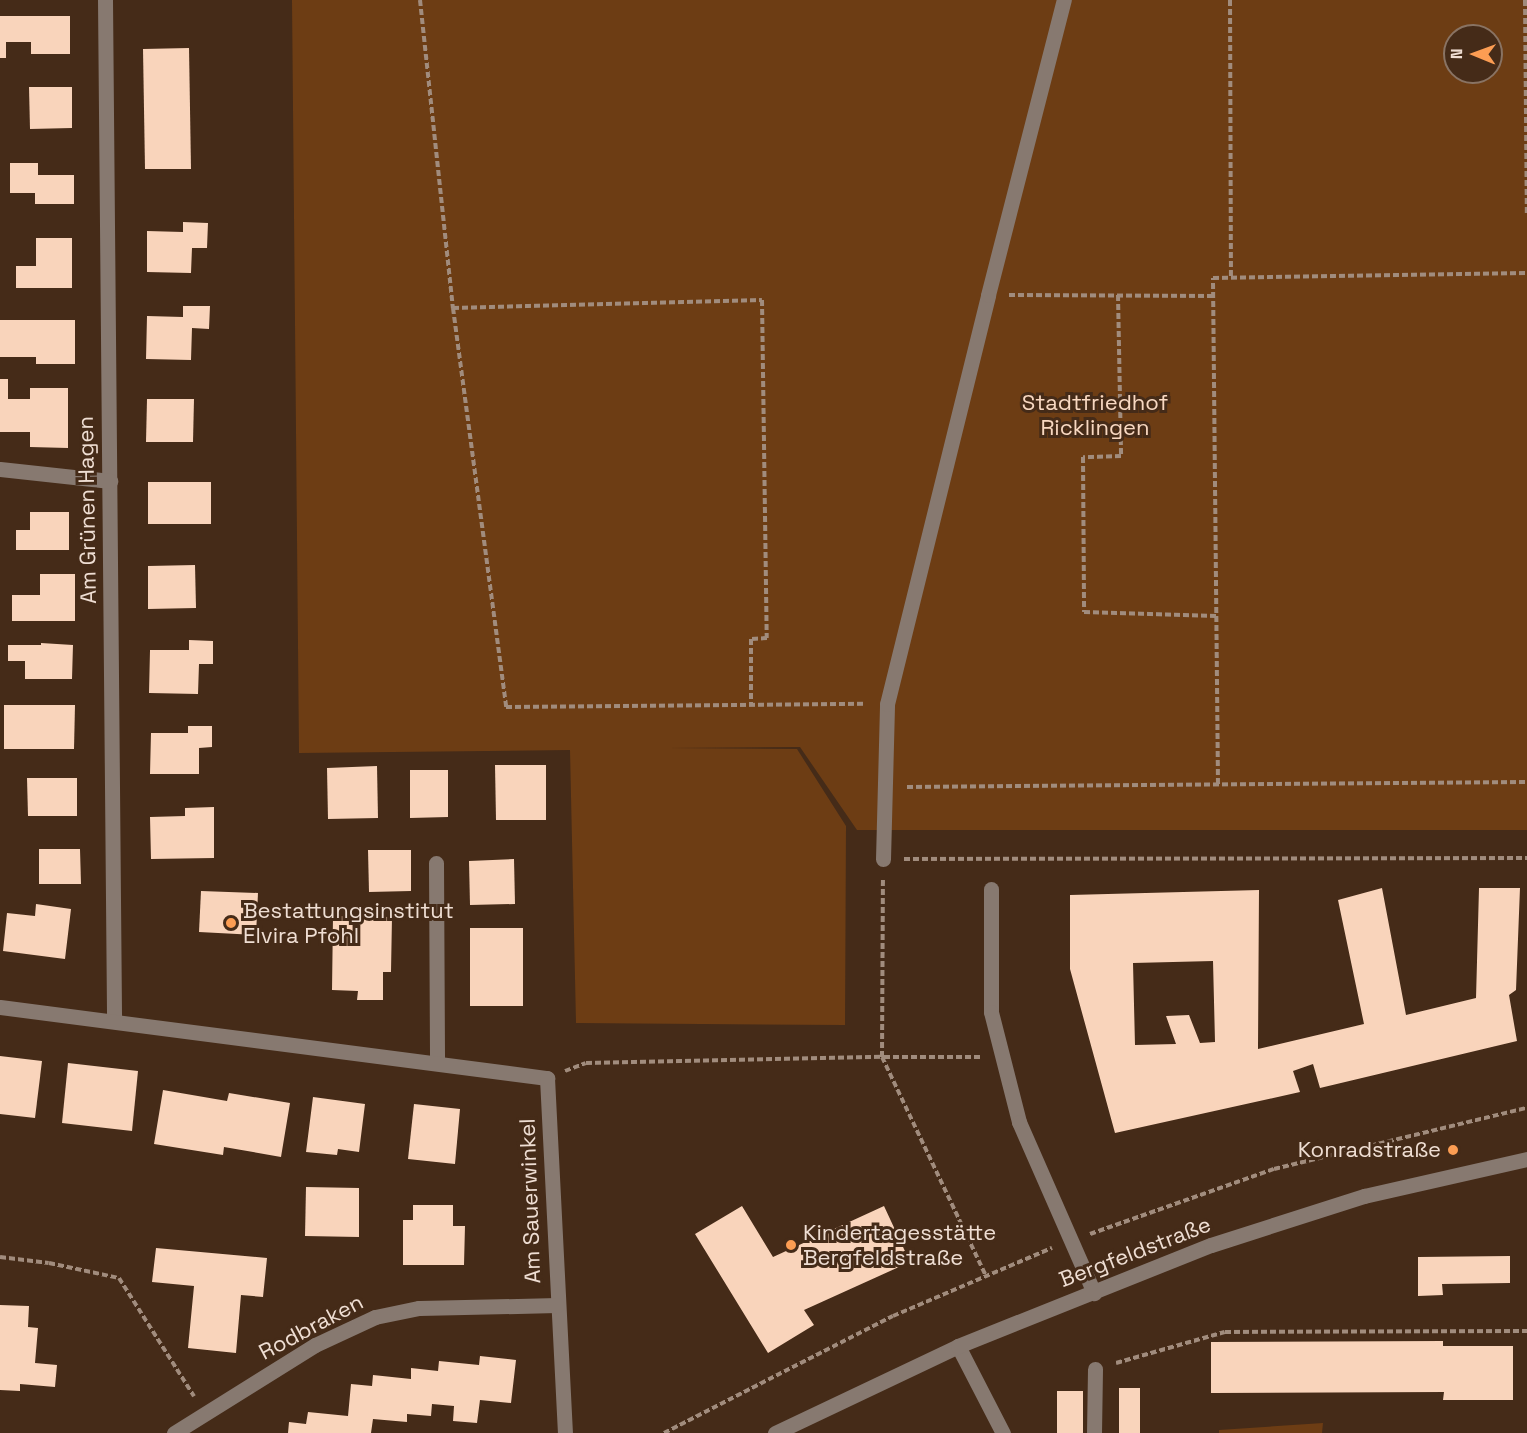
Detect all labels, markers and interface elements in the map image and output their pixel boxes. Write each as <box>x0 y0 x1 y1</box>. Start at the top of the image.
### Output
north arrow <box>1443 24 1503 84</box>
text: N <box>1446 48 1467 59</box>
park label: Stadtfriedhof Ricklingen <box>1022 389 1168 440</box>
street label: Am Grünen Hagen <box>72 416 102 604</box>
place label: Bestattungsinstitut Elvira Pfohl <box>243 897 454 948</box>
marker: Bestattungsinstitut Elvira Pfohl <box>224 916 238 930</box>
street label: Am Sauerwinkel <box>514 1118 546 1284</box>
place label: Konradstraße <box>1298 1137 1441 1163</box>
marker: Konradstraße <box>1446 1143 1460 1157</box>
street label: Bergfeldstraße <box>1055 1211 1215 1293</box>
place label: Kindertagesstätte Bergfeldstraße <box>803 1219 996 1270</box>
marker: Kindertagesstätte Bergfeldstraße <box>784 1238 798 1252</box>
street label: Rodbraken <box>254 1289 368 1365</box>

